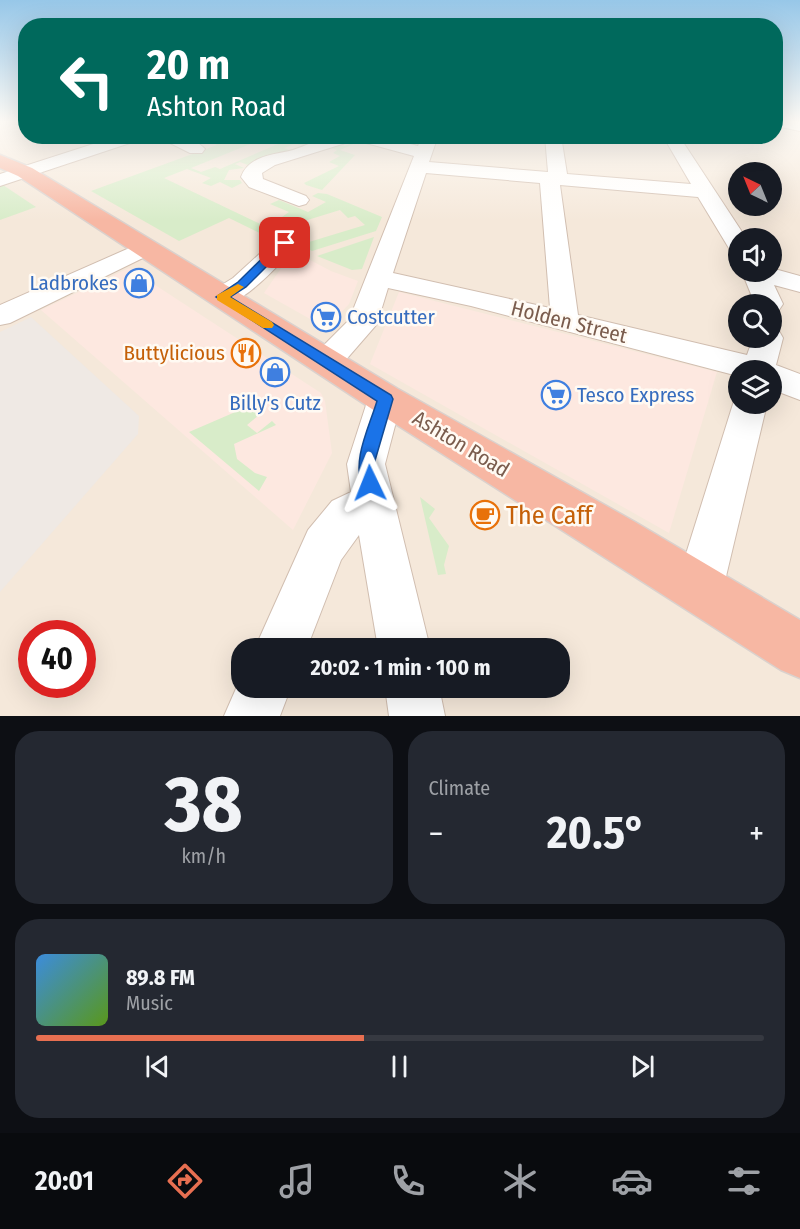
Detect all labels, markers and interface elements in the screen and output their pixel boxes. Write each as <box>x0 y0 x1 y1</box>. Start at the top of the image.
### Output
text: 20 m <box>147 40 230 90</box>
icon: left <box>48 42 126 120</box>
text: Ashton Road <box>147 91 286 123</box>
north arrow <box>728 162 782 216</box>
map controls <box>728 162 782 414</box>
pin <box>259 217 310 268</box>
icon: arrive <box>268 226 301 259</box>
button: sound <box>728 228 782 282</box>
shop icon: Ladbrokes <box>123 267 155 299</box>
place label: Ladbrokes <box>29 270 118 296</box>
button: search <box>728 294 782 348</box>
street label: Holden Street <box>508 295 630 349</box>
supermarket icon: Costcutter <box>310 301 342 333</box>
place label: Costcutter <box>347 304 435 330</box>
restaurant icon: Buttylicious <box>230 337 262 369</box>
place label: Buttylicious <box>123 340 225 366</box>
shop icon: Billy's Cutz <box>259 356 291 388</box>
button: layers <box>728 360 782 414</box>
supermarket icon: Tesco Express <box>540 379 572 411</box>
place label: Tesco Express <box>577 382 695 408</box>
place label: Billy's Cutz <box>229 390 321 416</box>
street label: Ashton Road <box>408 405 514 483</box>
position arrow <box>338 451 402 515</box>
cafe icon: The Caff <box>469 499 501 531</box>
place label: The Caff <box>506 500 594 531</box>
speed limit sign: 40 <box>18 620 96 698</box>
text: 20:02 · 1 min · 100 m <box>310 654 491 681</box>
text: 38 <box>165 758 243 852</box>
text: Climate <box>429 776 490 800</box>
text: 20.5° <box>547 806 646 860</box>
text: − <box>429 814 443 854</box>
text: + <box>749 814 764 854</box>
text: km/h <box>181 844 226 868</box>
text: 89.8 FM <box>126 964 195 991</box>
text: Music <box>126 991 173 1015</box>
icon: previous <box>141 1050 174 1083</box>
icon: pause <box>383 1050 416 1083</box>
icon: next <box>626 1050 659 1083</box>
icon: directions <box>164 1160 206 1202</box>
icon: music <box>276 1160 318 1202</box>
icon: phone <box>387 1160 429 1202</box>
icon: climate <box>499 1160 541 1202</box>
icon: car <box>611 1160 653 1202</box>
icon: filters <box>723 1160 765 1202</box>
text: 20:01 <box>35 1165 94 1197</box>

